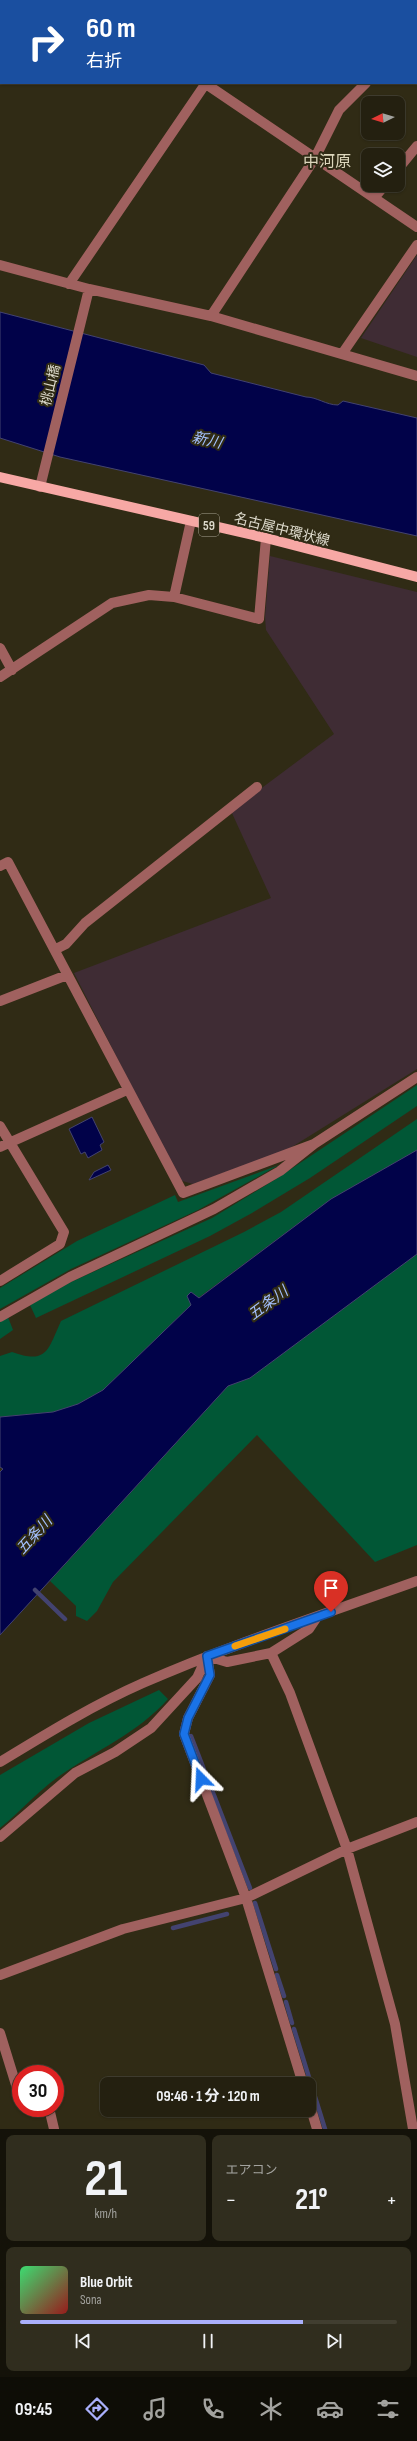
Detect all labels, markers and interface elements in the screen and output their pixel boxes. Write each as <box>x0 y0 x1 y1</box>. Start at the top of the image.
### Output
text: 60 m <box>86 12 135 45</box>
icon: right <box>20 16 72 68</box>
text: 右折 <box>86 51 122 72</box>
north arrow <box>361 96 405 140</box>
map controls <box>361 96 405 192</box>
button: layers <box>361 148 405 192</box>
district label: 中河原 <box>303 153 351 172</box>
street label: 桃山橋 <box>37 363 64 408</box>
water label: 新川 <box>190 428 226 454</box>
street label: 名古屋中環状線 <box>232 509 331 550</box>
road number: 59 <box>199 514 219 536</box>
water label: 五条川 <box>245 1281 294 1325</box>
water label: 五条川 <box>12 1511 58 1558</box>
pin <box>314 1571 348 1612</box>
icon: arrive <box>320 1577 342 1599</box>
position arrow <box>180 1758 222 1800</box>
speed limit sign: 30 <box>12 2065 64 2117</box>
text: 09:46 · 1 分 · 120 m <box>156 2087 260 2106</box>
text: 21 <box>84 2148 127 2211</box>
text: エアコン <box>226 2162 278 2178</box>
text: 21° <box>295 2182 328 2218</box>
text: − <box>226 2187 236 2214</box>
text: + <box>386 2187 397 2214</box>
text: km/h <box>95 2206 117 2222</box>
text: Blue Orbit <box>80 2273 132 2292</box>
text: Sona <box>80 2292 102 2308</box>
icon: previous <box>72 2330 94 2352</box>
icon: pause <box>197 2330 219 2352</box>
icon: next <box>323 2330 345 2352</box>
icon: directions <box>83 2395 111 2423</box>
icon: music <box>141 2395 169 2423</box>
icon: phone <box>199 2395 227 2423</box>
icon: climate <box>257 2395 285 2423</box>
icon: car <box>316 2395 344 2423</box>
icon: filters <box>374 2395 402 2423</box>
text: 09:45 <box>15 2399 53 2420</box>

